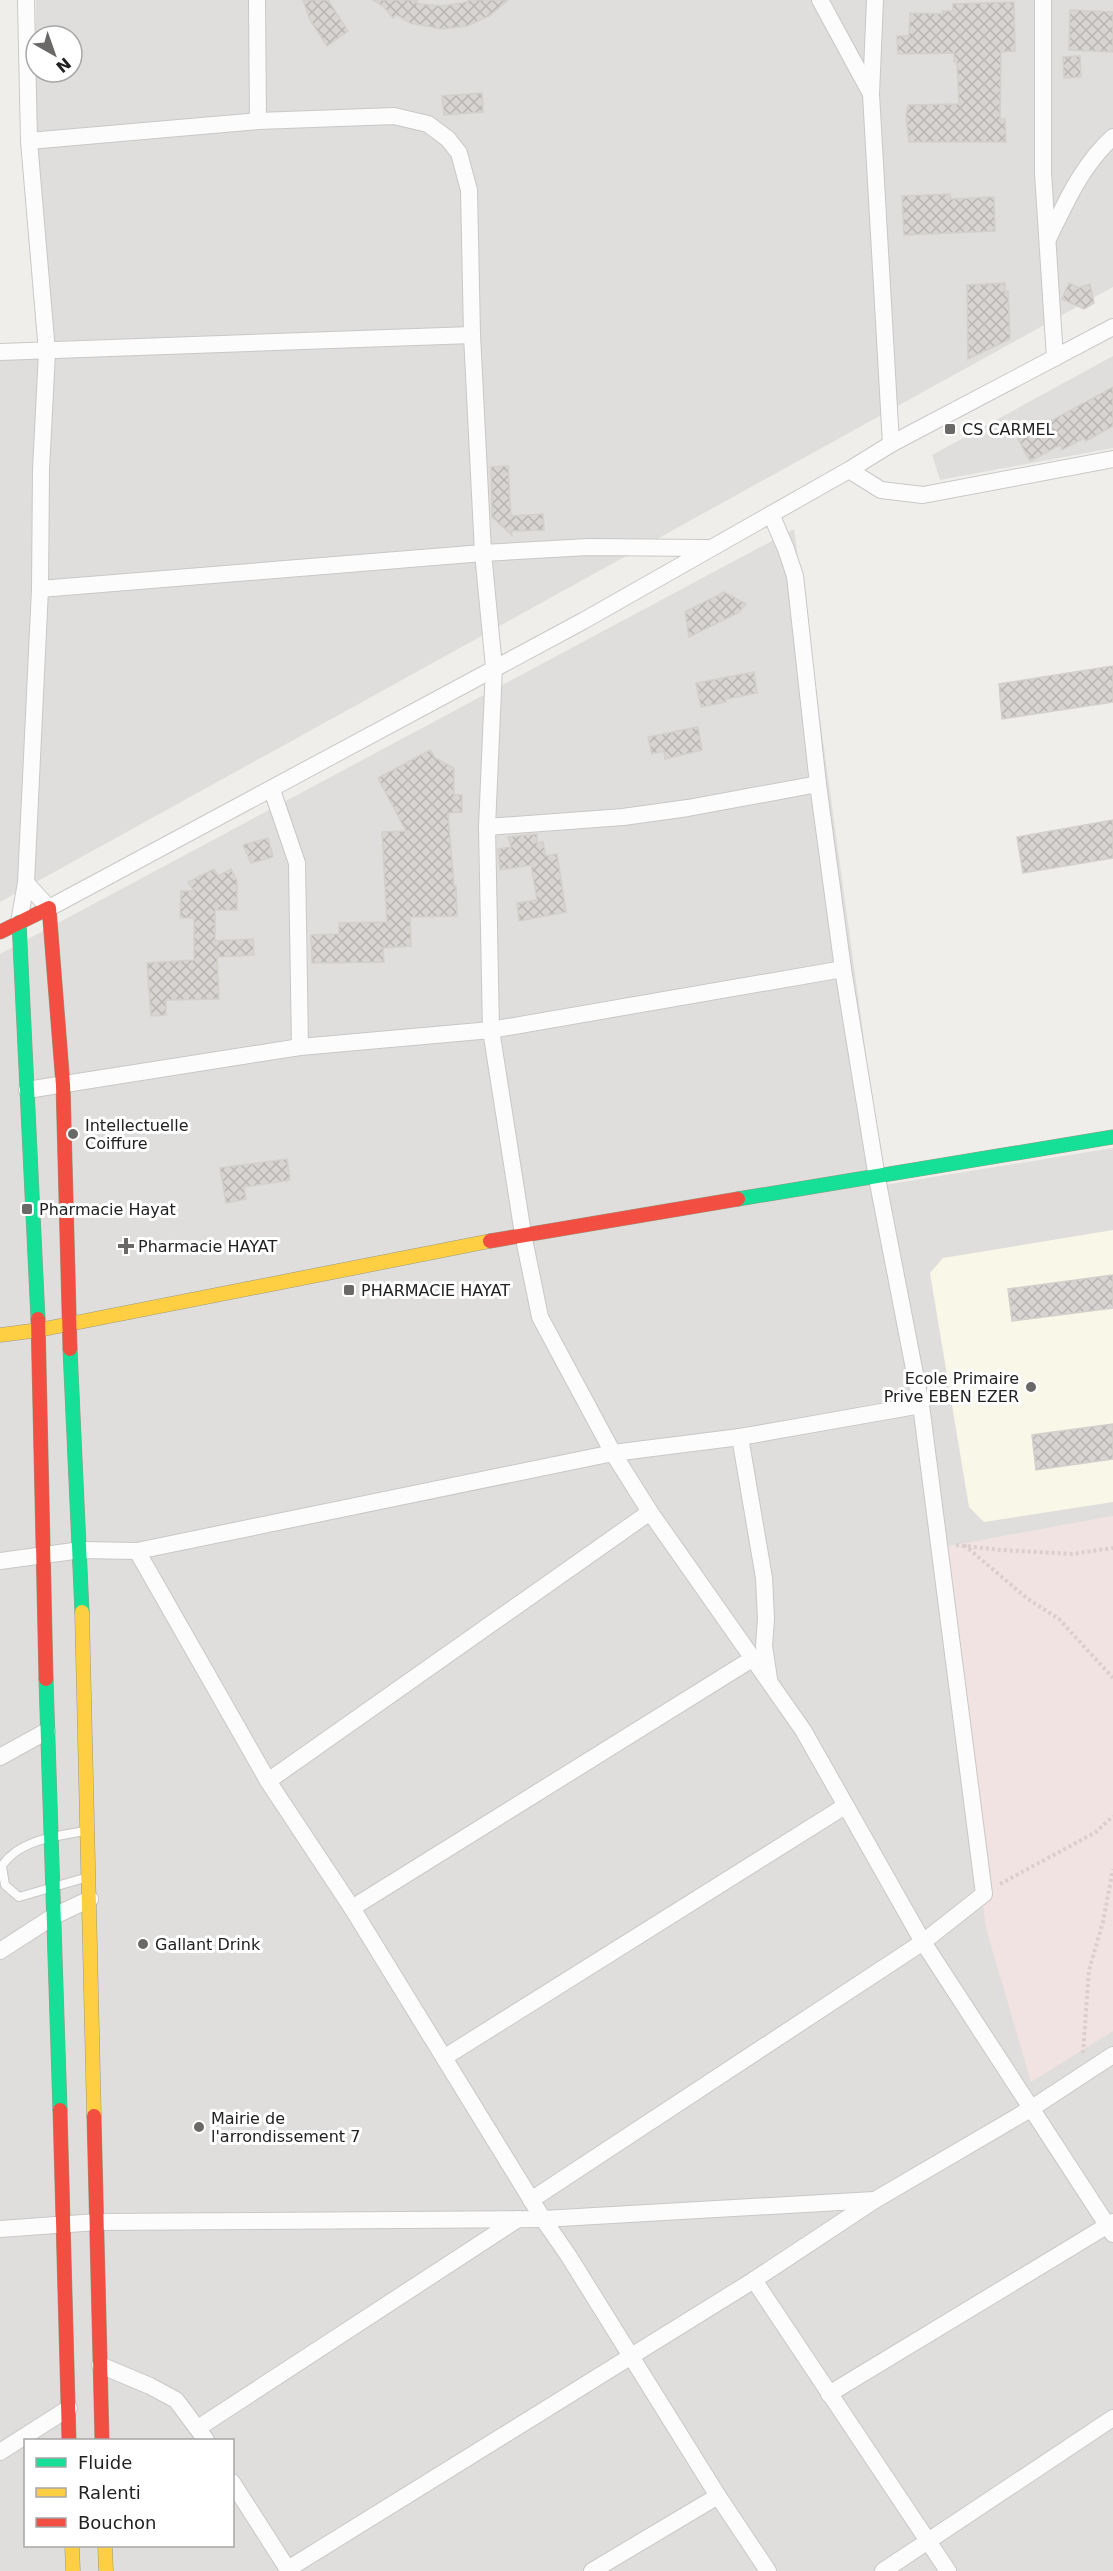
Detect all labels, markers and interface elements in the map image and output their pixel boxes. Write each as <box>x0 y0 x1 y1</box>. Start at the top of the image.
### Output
north arrow <box>24 24 84 84</box>
text: N <box>52 54 75 77</box>
place label: CS CARMEL <box>962 420 1055 439</box>
marker: CS CARMEL <box>943 422 957 436</box>
place label: Intellectuelle Coiffure <box>85 1116 189 1153</box>
marker: Intellectuelle Coiffure <box>66 1127 80 1141</box>
place label: Pharmacie Hayat <box>39 1200 176 1219</box>
marker: Pharmacie Hayat <box>20 1202 34 1216</box>
place label: Pharmacie HAYAT <box>138 1237 277 1256</box>
marker: Pharmacie HAYAT <box>119 1239 133 1253</box>
place label: PHARMACIE HAYAT <box>361 1281 510 1300</box>
marker: PHARMACIE HAYAT <box>342 1283 356 1297</box>
place label: Ecole Primaire Prive EBEN EZER <box>884 1369 1019 1406</box>
marker: Ecole Primaire Prive EBEN EZER <box>1024 1380 1038 1394</box>
place label: Gallant Drink <box>155 1935 261 1954</box>
marker: Gallant Drink <box>136 1937 150 1951</box>
place label: Mairie de l'arrondissement 7 <box>211 2109 360 2146</box>
marker: Mairie de l'arrondissement 7 <box>192 2120 206 2134</box>
legend <box>24 2439 234 2547</box>
text: Fluide <box>78 2452 132 2473</box>
text: Ralenti <box>78 2482 141 2503</box>
text: Bouchon <box>78 2512 157 2533</box>

